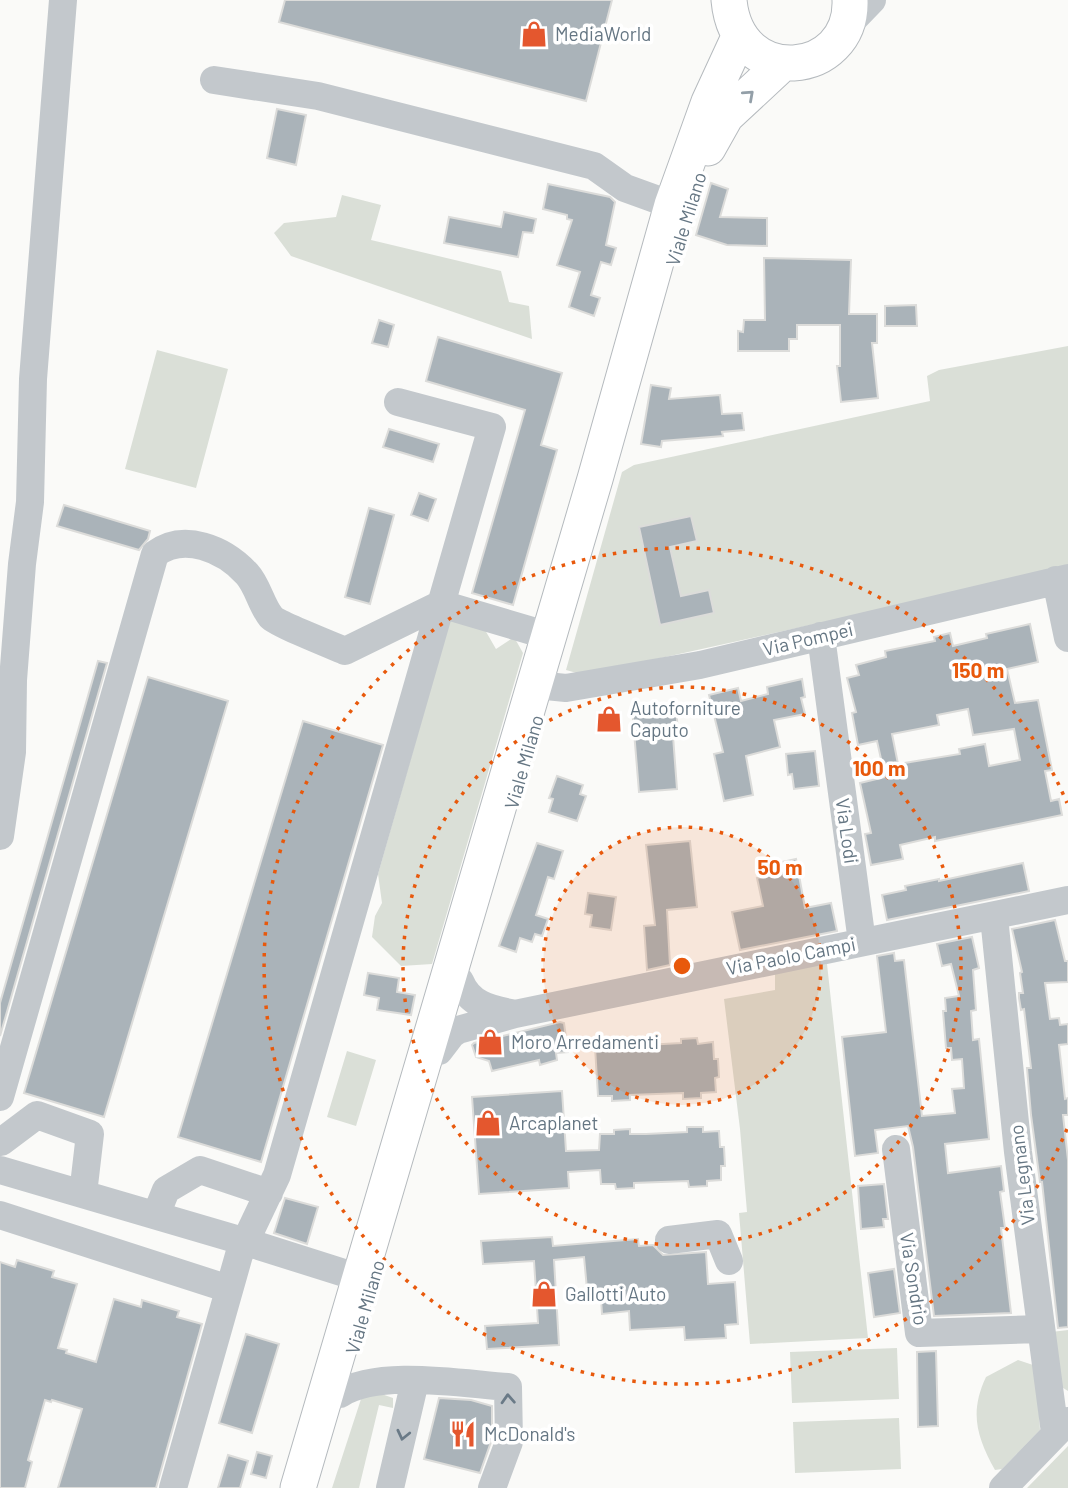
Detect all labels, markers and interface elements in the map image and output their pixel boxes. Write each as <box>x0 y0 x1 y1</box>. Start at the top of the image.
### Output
shop icon: MediaWorld <box>519 19 549 49</box>
place label: MediaWorld <box>555 22 651 45</box>
one-way arrow <box>741 90 754 103</box>
street label: Viale Milano <box>660 169 711 269</box>
street label: Via Pompei <box>761 617 855 660</box>
text: 150 m <box>952 657 1004 682</box>
place label: Autoforniture Caputo <box>630 696 741 741</box>
shop icon: Autoforniture Caputo <box>594 704 624 734</box>
street label: Viale Milano <box>499 712 548 812</box>
text: 100 m <box>852 755 906 780</box>
street label: Via Lodi <box>832 797 863 865</box>
text: 50 m <box>757 854 803 879</box>
street label: Via Paolo Campi <box>724 932 858 979</box>
centre of rings <box>670 954 694 978</box>
shop icon: Moro Arredamenti <box>475 1027 505 1057</box>
place label: Moro Arredamenti <box>511 1030 659 1053</box>
shop icon: Arcaplanet <box>473 1108 503 1138</box>
place label: Arcaplanet <box>509 1111 599 1134</box>
street label: Via Legnano <box>1004 1124 1039 1227</box>
street label: Via Sondrio <box>896 1231 933 1327</box>
street label: Viale Milano <box>340 1257 389 1357</box>
shop icon: Gallotti Auto <box>529 1279 559 1309</box>
place label: Gallotti Auto <box>565 1282 666 1305</box>
one-way arrow <box>501 1393 516 1404</box>
restaurant icon: McDonald's <box>448 1419 478 1449</box>
place label: McDonald's <box>484 1422 575 1445</box>
one-way arrow <box>397 1428 411 1440</box>

